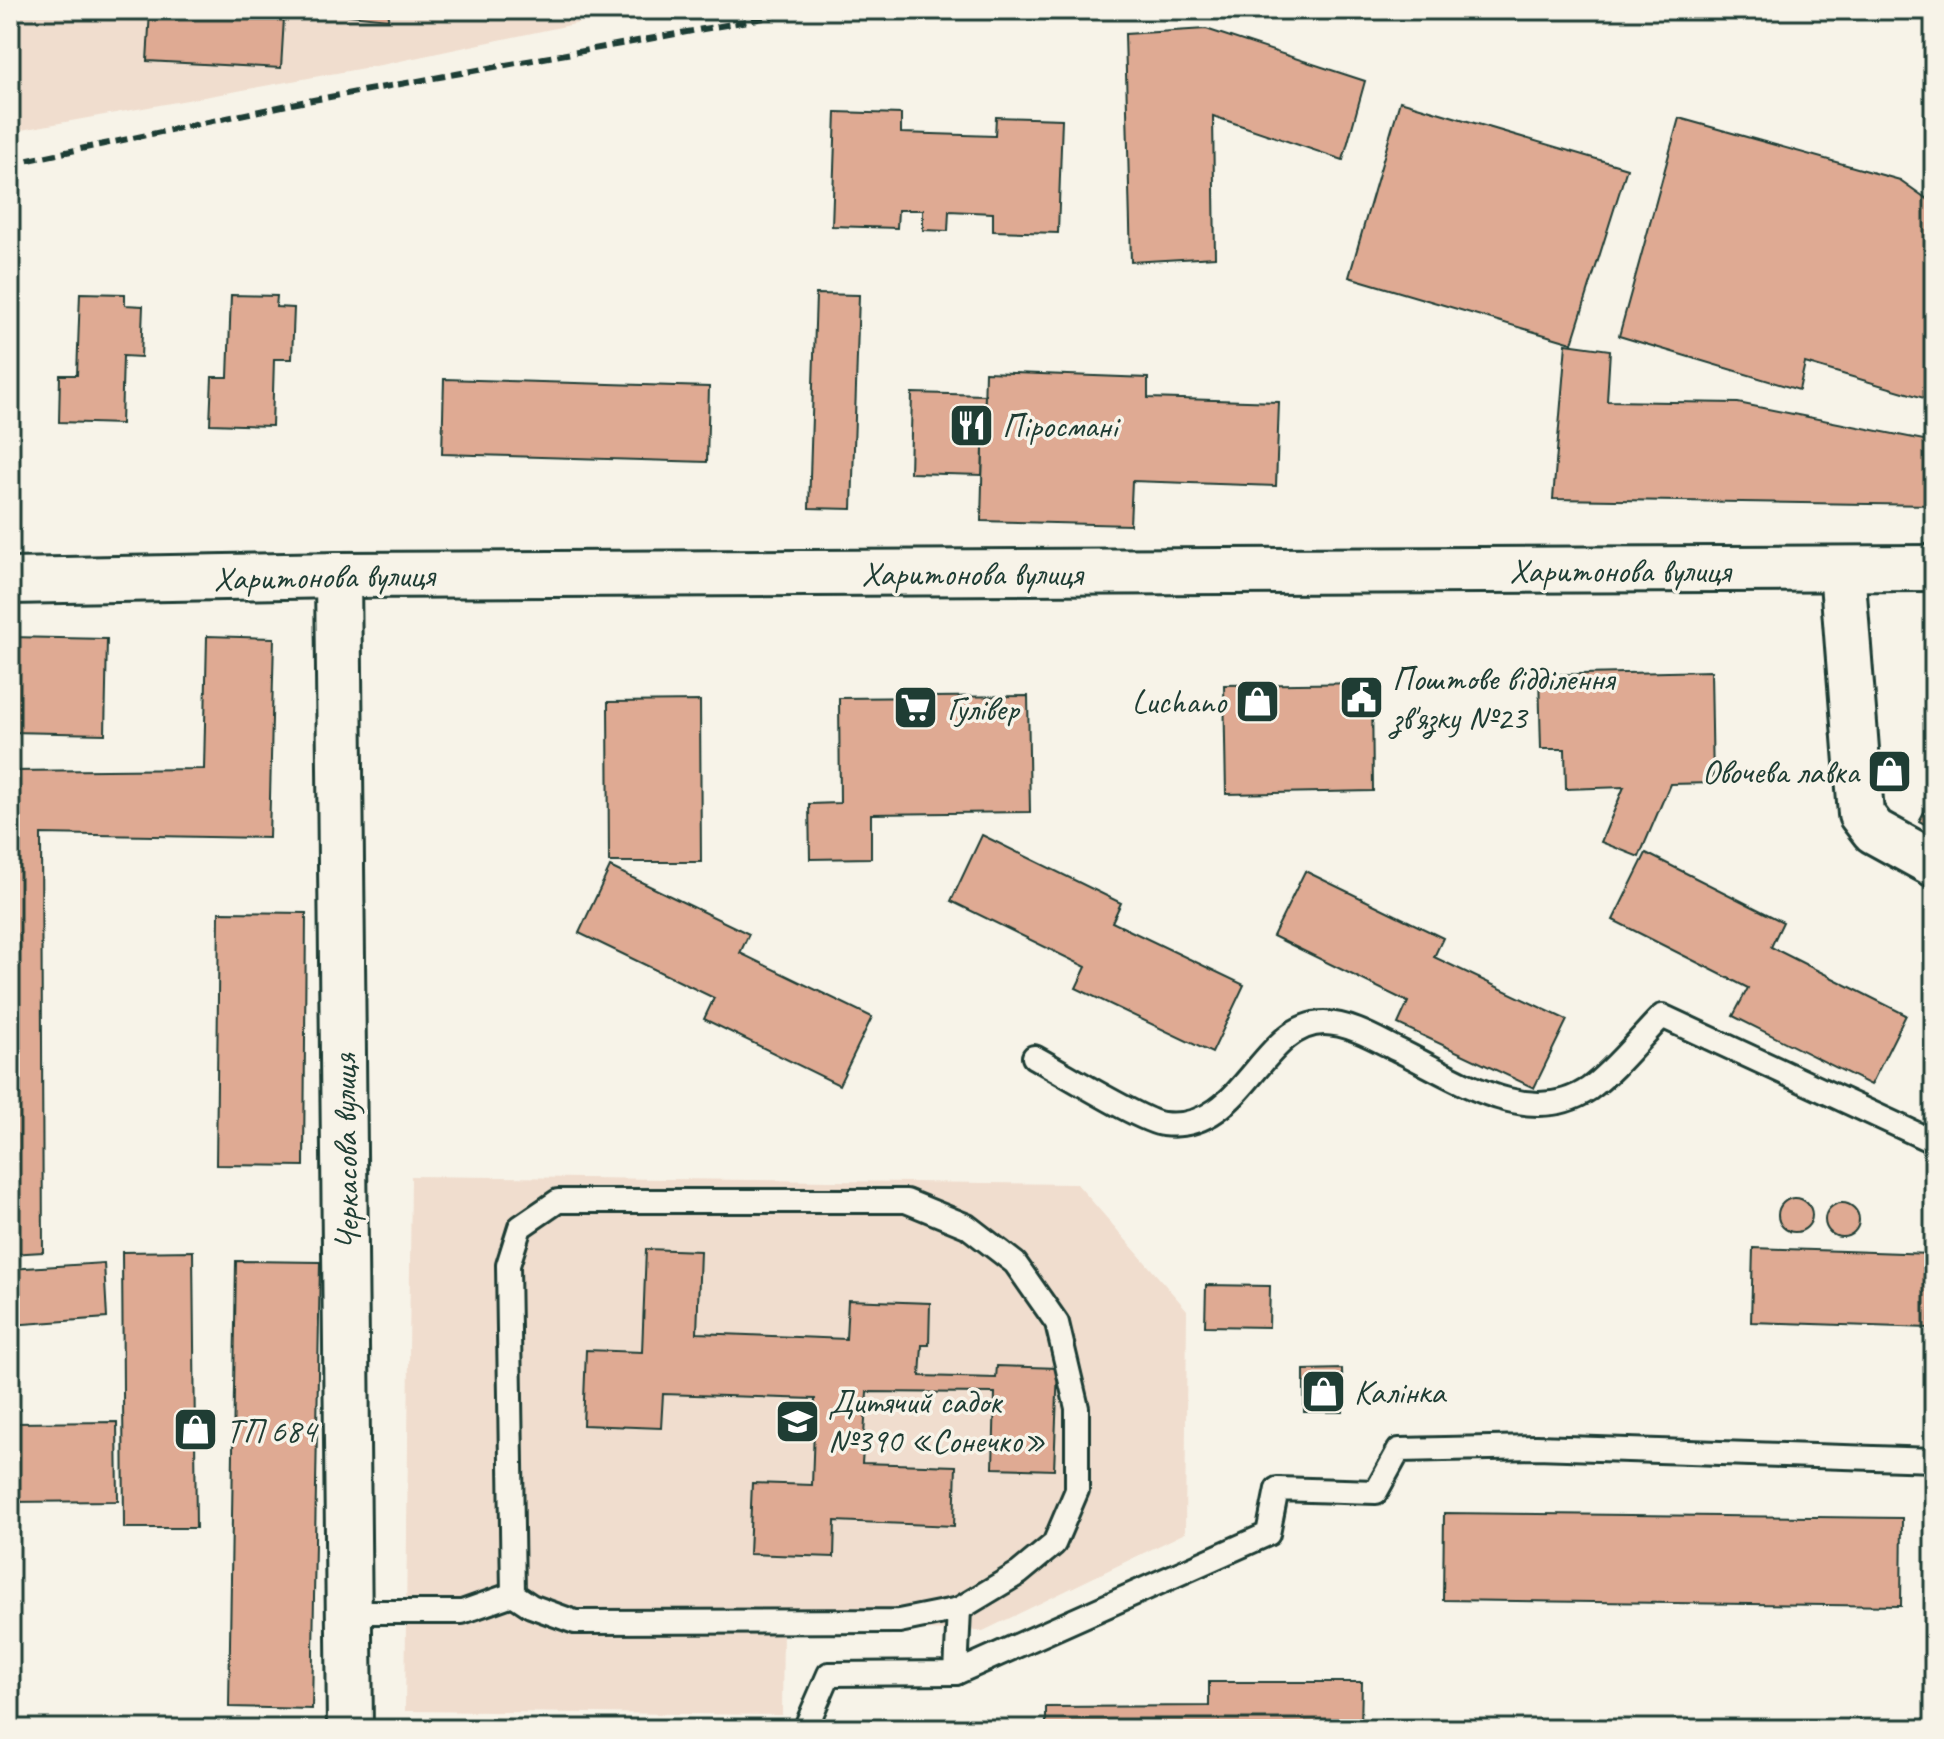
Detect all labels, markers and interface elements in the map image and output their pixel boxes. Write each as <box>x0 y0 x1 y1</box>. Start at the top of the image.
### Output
restaurant icon: Піросмані <box>947 401 995 449</box>
place label: Піросмані <box>1002 404 1121 447</box>
street label: Харитонова вулиця <box>1510 549 1733 592</box>
street label: Харитонова вулиця <box>862 552 1085 595</box>
street label: Харитонова вулиця <box>213 553 437 600</box>
place label: Поштове відділення зв'язку №23 <box>1388 657 1617 739</box>
public building icon: Поштове відділення зв'язку №23 <box>1337 674 1385 722</box>
shop icon: Luchano <box>1233 677 1281 725</box>
place label: Luchano <box>1132 680 1228 723</box>
supermarket icon: Гулівер <box>892 684 940 732</box>
place label: Гулівер <box>947 687 1021 730</box>
shop icon: Овочева лавка <box>1866 747 1914 795</box>
place label: Овочева лавка <box>1702 750 1861 793</box>
street label: Черкасова вулиця <box>322 1052 369 1251</box>
shop icon: Калінка <box>1299 1367 1347 1415</box>
place label: Калінка <box>1354 1370 1447 1413</box>
place label: Дитячий садок №390 «Сонечко» <box>828 1380 1046 1462</box>
school or university icon: Дитячий садок №390 «Сонечко» <box>773 1397 821 1445</box>
shop icon: ТП 684 <box>171 1406 219 1454</box>
place label: ТП 684 <box>226 1409 320 1452</box>

